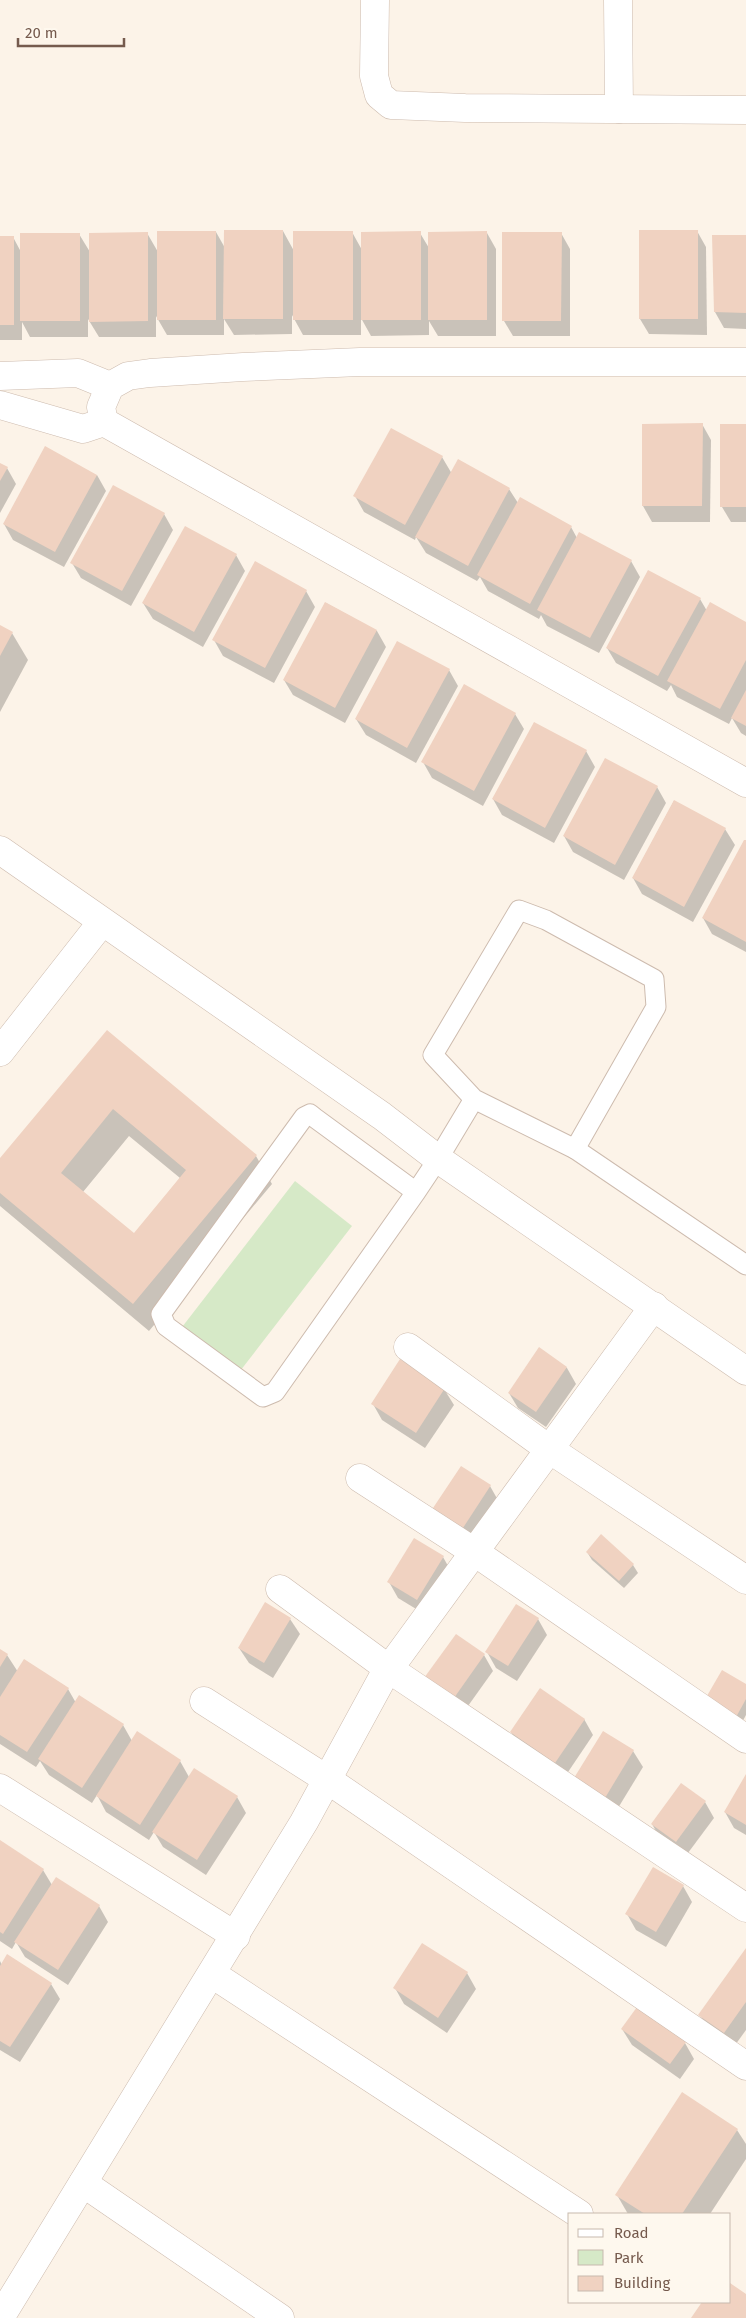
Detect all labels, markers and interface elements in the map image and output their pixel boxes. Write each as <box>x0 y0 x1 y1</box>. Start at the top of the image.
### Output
scale bar <box>18 15 124 47</box>
text: 20 m <box>25 24 58 42</box>
legend <box>568 2213 731 2303</box>
text: Road <box>614 2224 649 2242</box>
text: Park <box>614 2249 644 2267</box>
text: Building <box>614 2274 670 2292</box>

